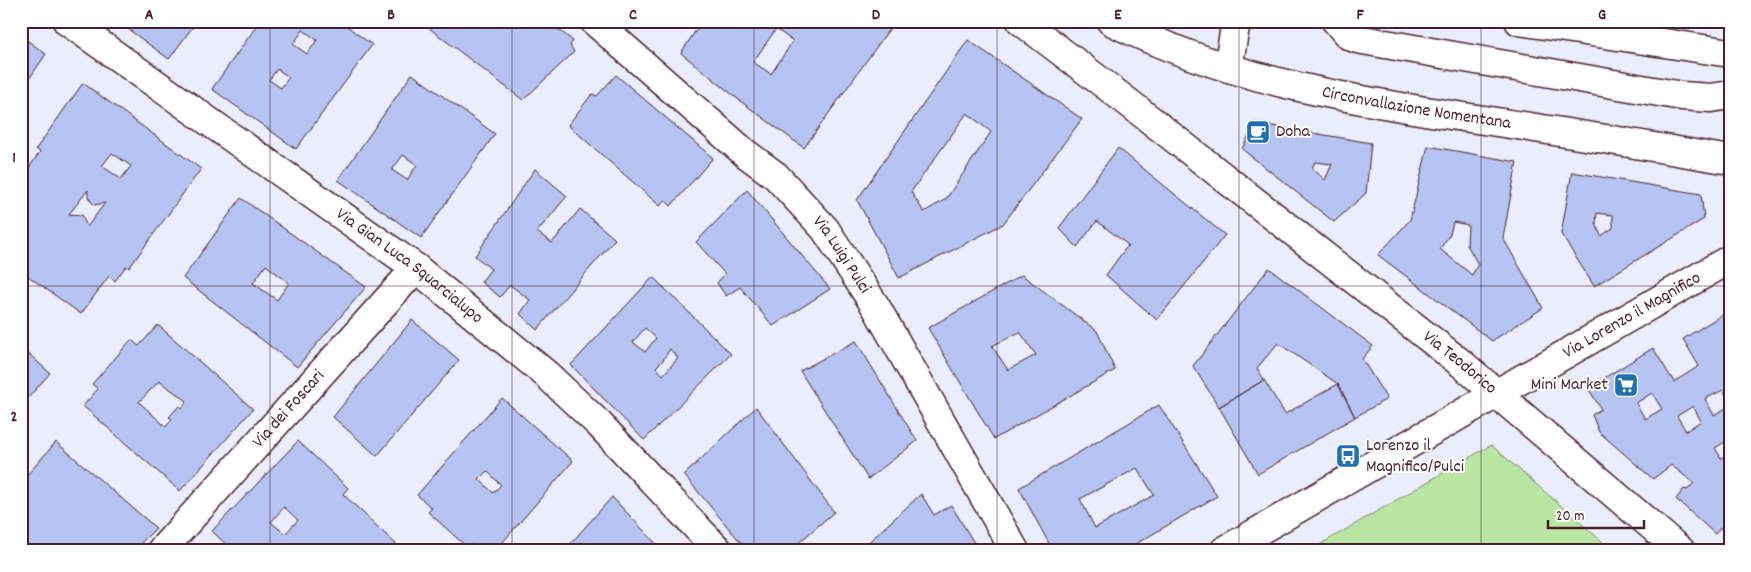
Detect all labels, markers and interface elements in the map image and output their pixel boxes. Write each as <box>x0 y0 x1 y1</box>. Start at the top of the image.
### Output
text: A <box>145 4 154 27</box>
text: B <box>387 4 395 27</box>
text: C <box>629 4 637 27</box>
text: D <box>872 4 881 27</box>
text: E <box>1114 4 1122 27</box>
text: F <box>1356 4 1364 27</box>
text: G <box>1598 4 1606 27</box>
street label: Circonvallazione Nomentana <box>1319 80 1513 137</box>
cafe icon: Doha <box>1245 119 1271 145</box>
place label: Doha <box>1276 120 1311 145</box>
text: 1 <box>12 147 16 170</box>
street label: Via Gian Luca Squarcialupo <box>330 202 488 330</box>
street label: Via Luigi Pulci <box>806 210 877 299</box>
street label: Via Lorenzo il Magnifico <box>1558 266 1706 365</box>
street label: Via Teodorico <box>1417 325 1502 401</box>
street label: Via dei Foscari <box>247 364 331 454</box>
supermarket icon: Mini Market <box>1613 372 1639 398</box>
place label: Mini Market <box>1531 373 1608 398</box>
text: 2 <box>11 406 18 429</box>
place label: Lorenzo il Magnifico/Pulci <box>1366 434 1464 480</box>
bus stop icon: Lorenzo il Magnifico/Pulci <box>1335 443 1361 469</box>
scale bar <box>1548 497 1645 529</box>
text: 20 m <box>1556 506 1584 528</box>

